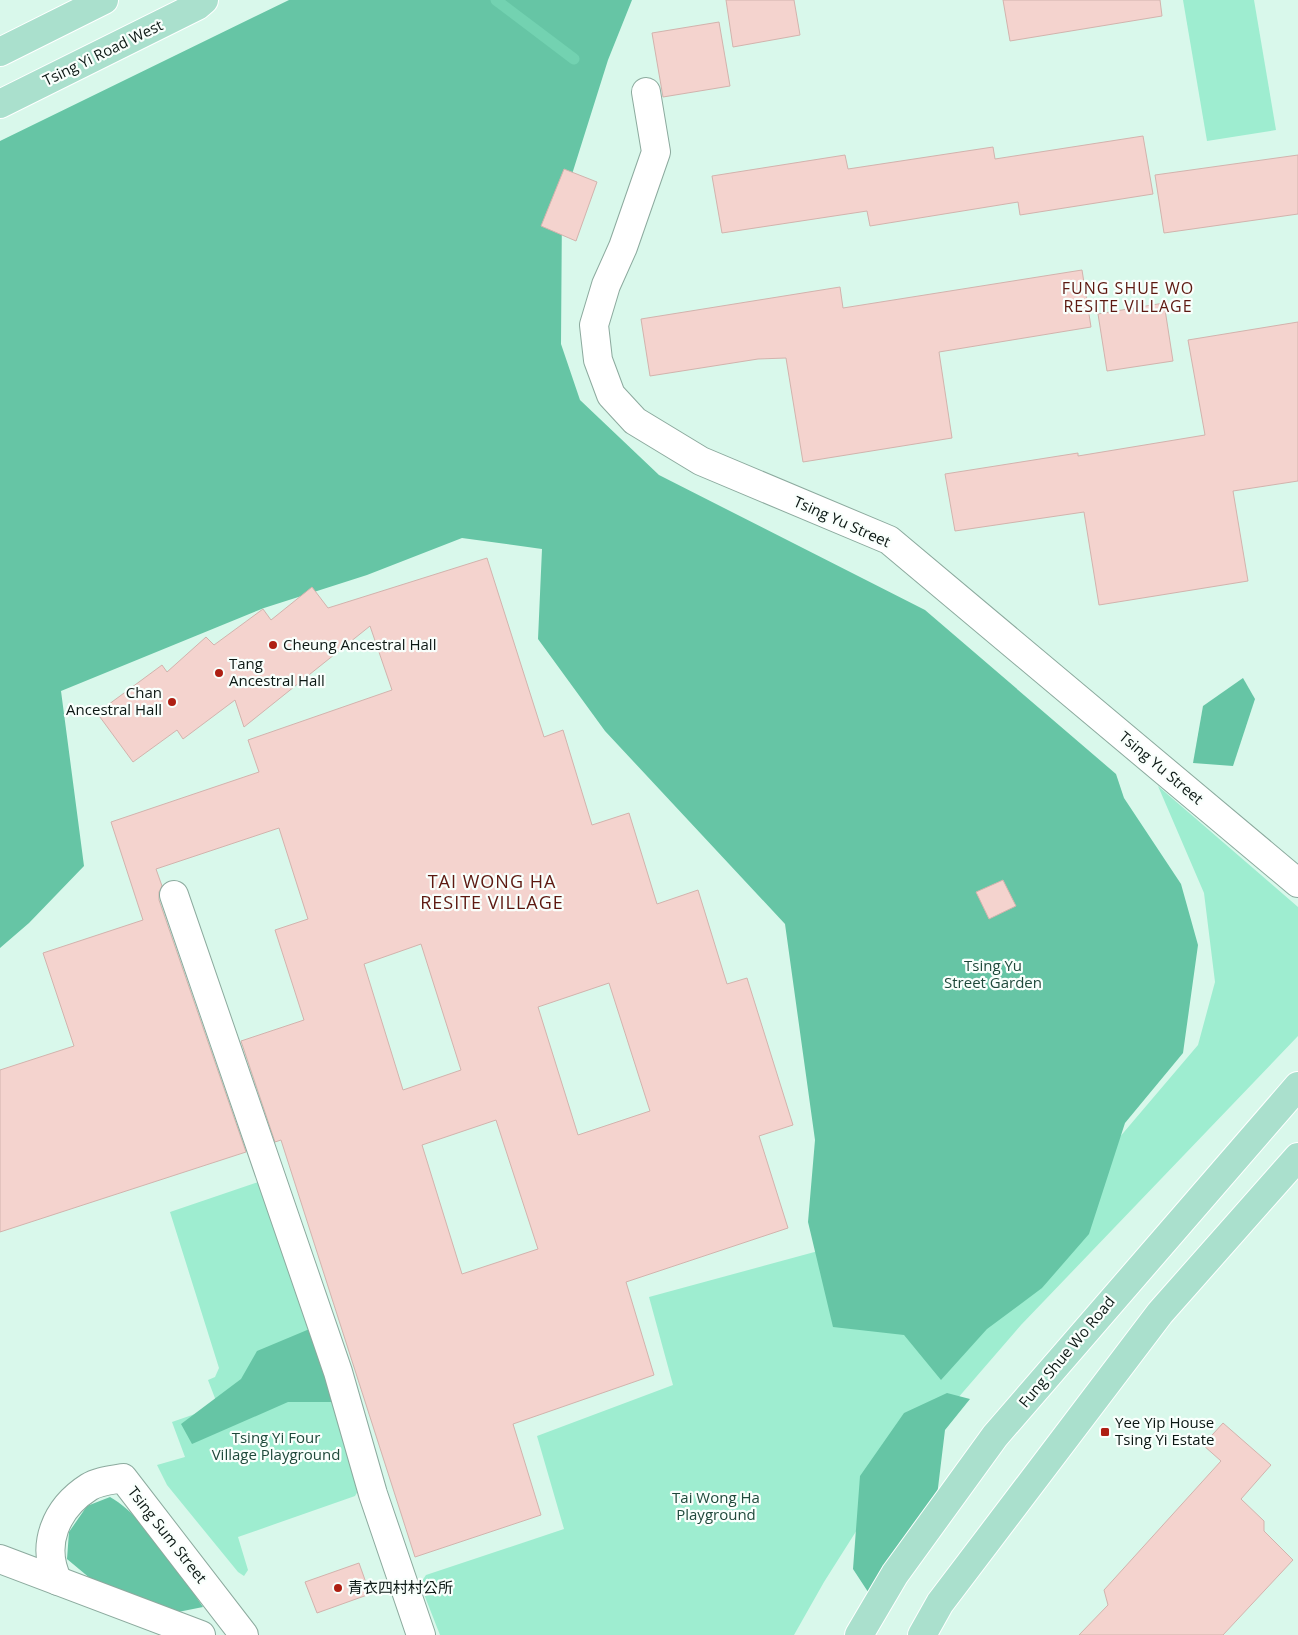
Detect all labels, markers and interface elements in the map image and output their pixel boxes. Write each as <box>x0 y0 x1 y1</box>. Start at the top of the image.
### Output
street label: Tsing Yi Road West <box>39 14 166 90</box>
district label: FUNG SHUE WO RESITE VILLAGE <box>1062 277 1194 317</box>
street label: Tsing Yu Street <box>791 491 894 551</box>
place label: Cheung Ancestral Hall <box>283 634 436 654</box>
marker: Cheung Ancestral Hall <box>267 639 279 651</box>
place label: Tang Ancestral Hall <box>229 653 325 690</box>
marker: Tang Ancestral Hall <box>213 667 225 679</box>
place label: Chan Ancestral Hall <box>66 682 162 719</box>
marker: Chan Ancestral Hall <box>166 696 178 708</box>
street label: Tsing Yu Street <box>1115 726 1208 808</box>
district label: TAI WONG HA RESITE VILLAGE <box>420 869 564 914</box>
park label: Tsing Yu Street Garden <box>944 955 1042 992</box>
street label: Fung Shue Wo Road <box>1014 1291 1119 1411</box>
place label: Yee Yip House Tsing Yi Estate <box>1115 1412 1214 1449</box>
marker: Yee Yip House Tsing Yi Estate <box>1099 1426 1111 1438</box>
park label: Tsing Yi Four Village Playground <box>212 1427 340 1464</box>
street label: Tsing Sum Street <box>124 1482 212 1587</box>
park label: Tai Wong Ha Playground <box>672 1487 760 1524</box>
place label: 青衣四村村公所 <box>348 1577 453 1597</box>
marker: 青衣四村村公所 <box>332 1582 344 1594</box>

